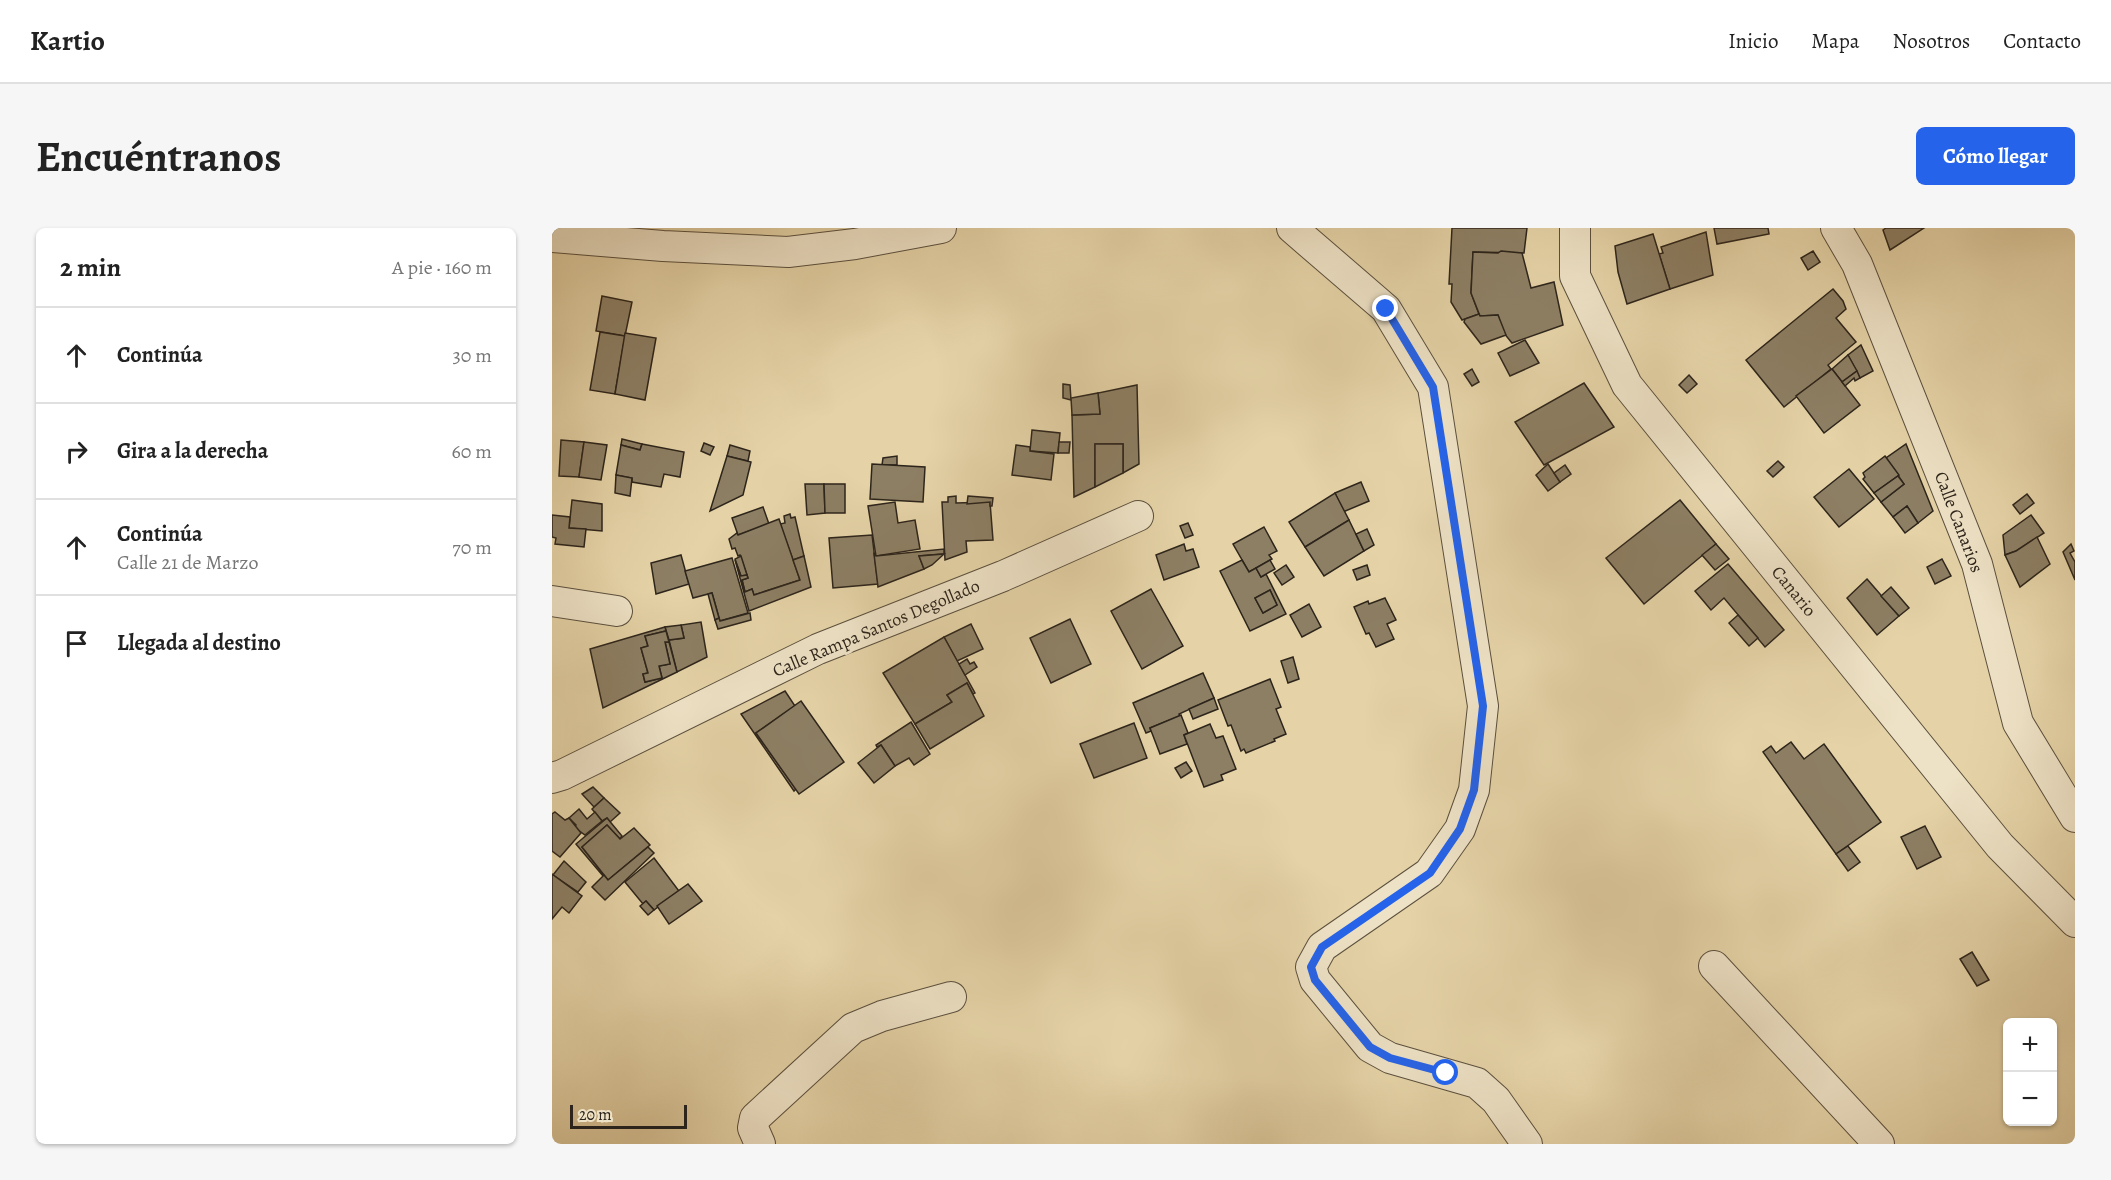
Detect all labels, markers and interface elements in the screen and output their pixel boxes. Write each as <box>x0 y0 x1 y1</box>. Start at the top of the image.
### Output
text: Kartio <box>30 22 105 60</box>
text: Inicio <box>1728 27 1778 55</box>
text: Mapa <box>1811 27 1860 55</box>
text: Nosotros <box>1893 27 1970 55</box>
text: Contacto <box>2003 27 2081 55</box>
button: Cómo llegar <box>1916 127 2075 185</box>
text: Encuéntranos <box>36 128 281 185</box>
text: 2 min <box>60 250 121 285</box>
text: A pie · 160 m <box>392 254 492 281</box>
route end <box>1372 295 1398 321</box>
icon: ahead <box>60 339 93 372</box>
text: Continúa <box>117 340 203 370</box>
text: 30 m <box>452 342 492 369</box>
icon: right <box>60 435 93 468</box>
text: Gira a la derecha <box>117 436 268 466</box>
text: 60 m <box>452 438 492 465</box>
street label: Calle Canarios <box>1929 468 1989 576</box>
text: Continúa <box>117 519 203 549</box>
icon: ahead <box>60 531 93 564</box>
text: 70 m <box>452 534 492 561</box>
text: Calle 21 de Marzo <box>117 549 258 576</box>
street label: Canario <box>1766 561 1822 621</box>
street label: Calle Rampa Santos Degollado <box>769 573 983 683</box>
icon: arrive <box>60 627 93 660</box>
text: Llegada al destino <box>117 628 281 658</box>
map controls <box>2003 1018 2057 1126</box>
button: + <box>2003 1018 2057 1072</box>
route start <box>1432 1059 1458 1085</box>
button: − <box>2003 1072 2057 1126</box>
scale bar <box>570 1102 687 1130</box>
text: 20 m <box>579 1104 612 1126</box>

